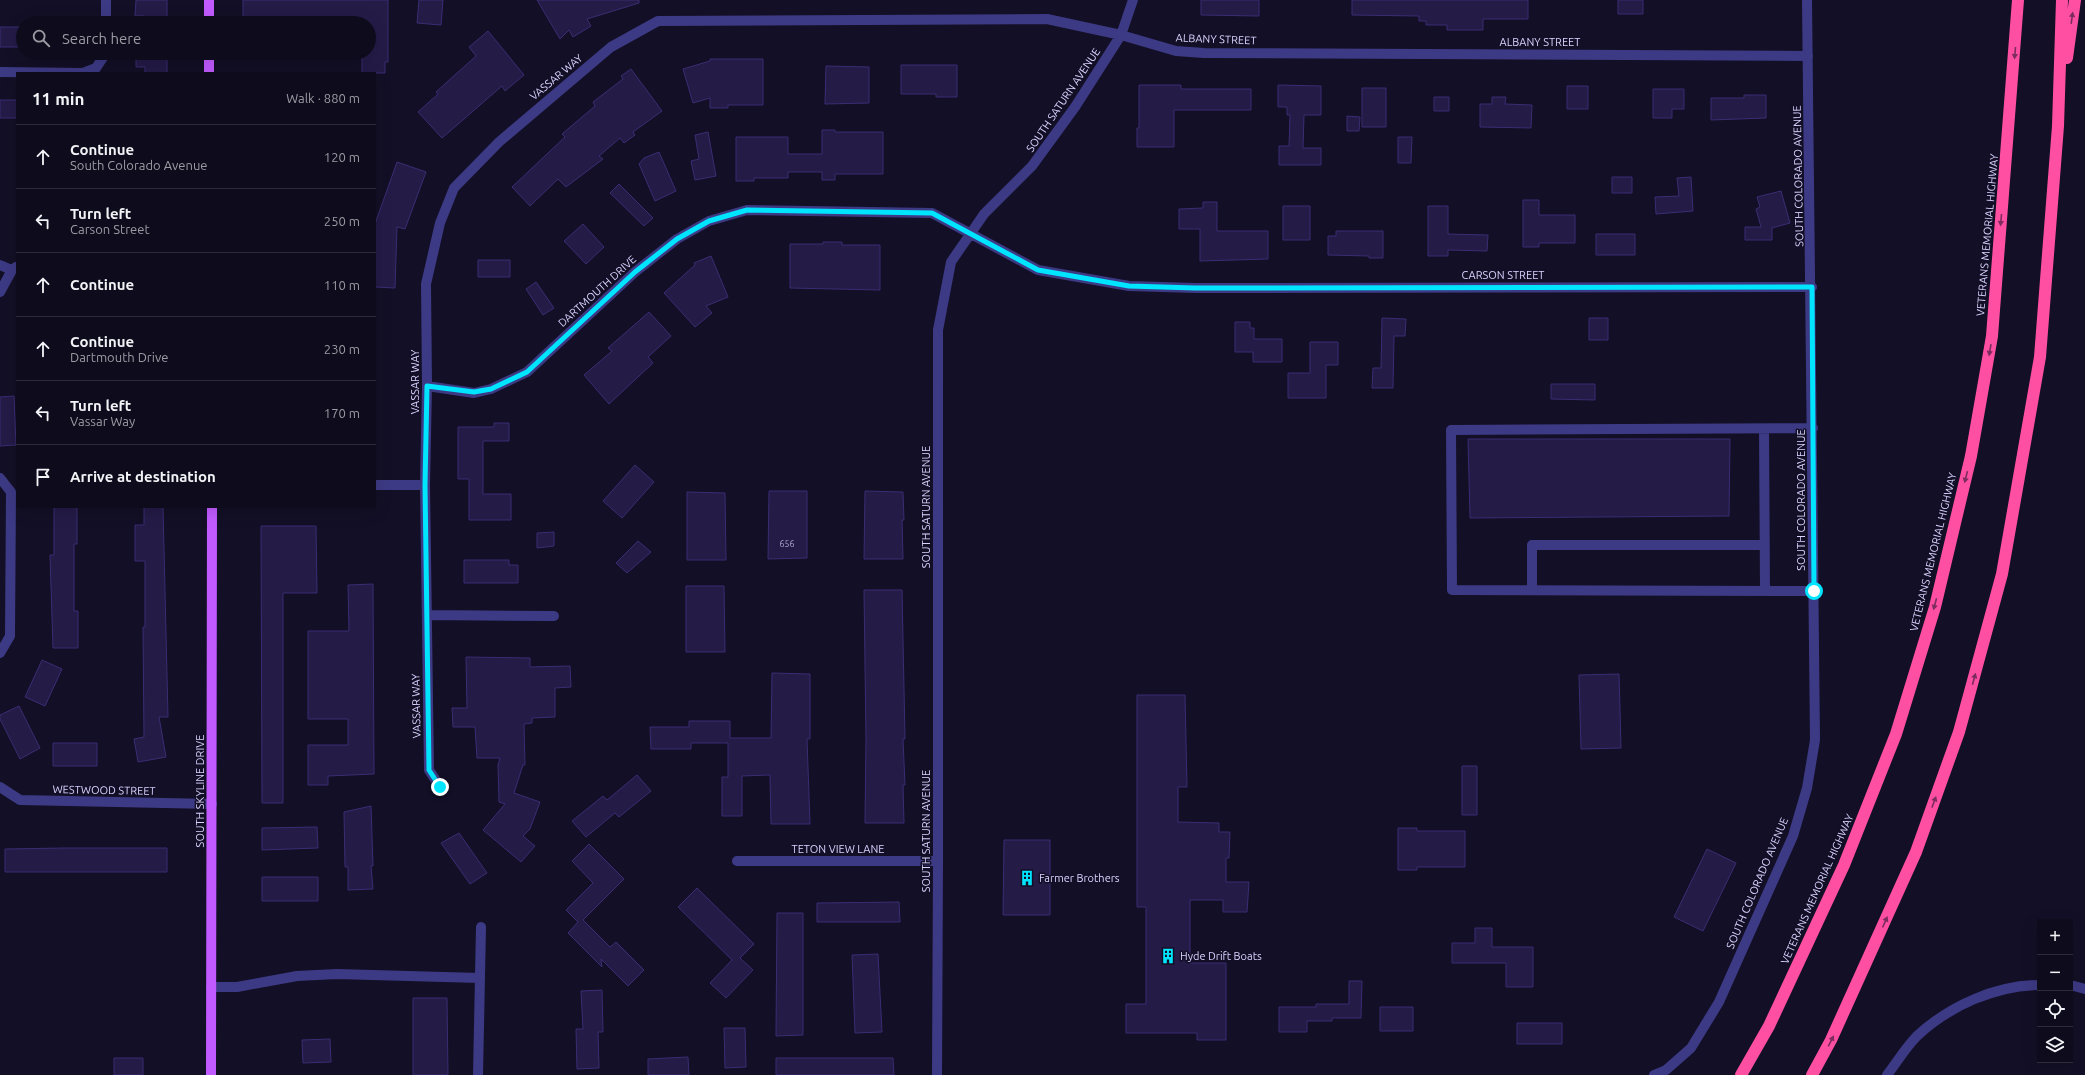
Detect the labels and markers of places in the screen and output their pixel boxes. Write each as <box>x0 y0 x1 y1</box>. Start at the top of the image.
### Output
building icon: Farmer Brothers <box>1018 869 1036 887</box>
place label: Farmer Brothers <box>1039 872 1120 884</box>
building icon: Hyde Drift Boats <box>1159 947 1177 965</box>
place label: Hyde Drift Boats <box>1180 950 1262 962</box>

